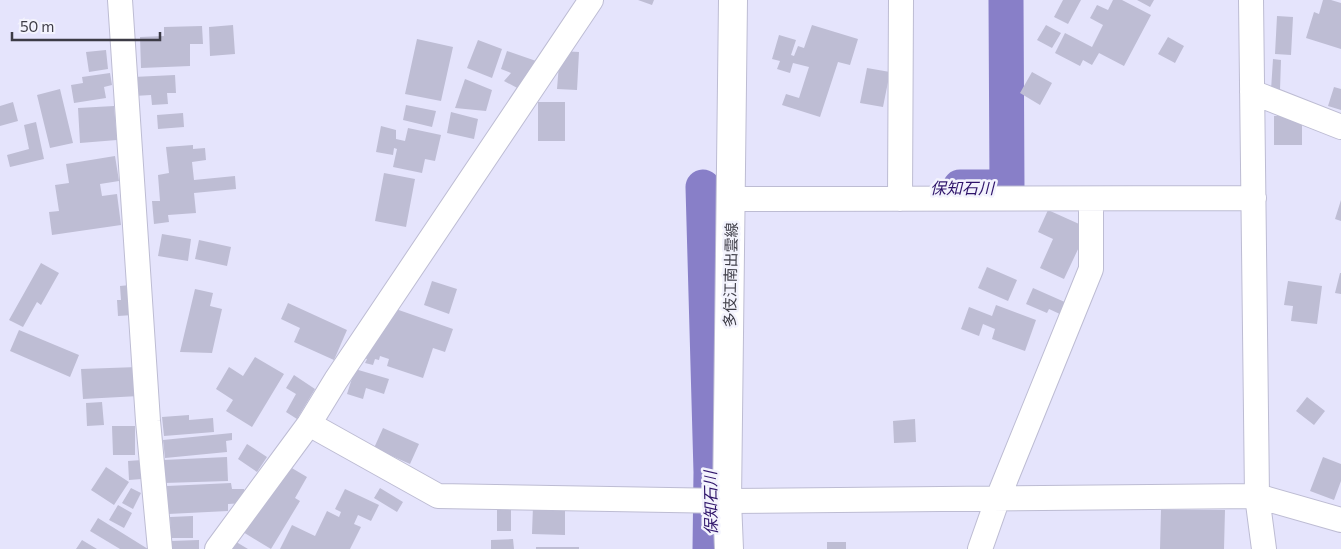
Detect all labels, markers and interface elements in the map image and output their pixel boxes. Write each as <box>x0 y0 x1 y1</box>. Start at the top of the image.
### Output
scale bar <box>12 10 160 42</box>
text: 50 m <box>20 17 54 35</box>
water label: 保知石川 <box>930 178 996 197</box>
street label: 多伎江南出雲線 <box>720 222 740 328</box>
water label: 保知石川 <box>700 469 720 535</box>

